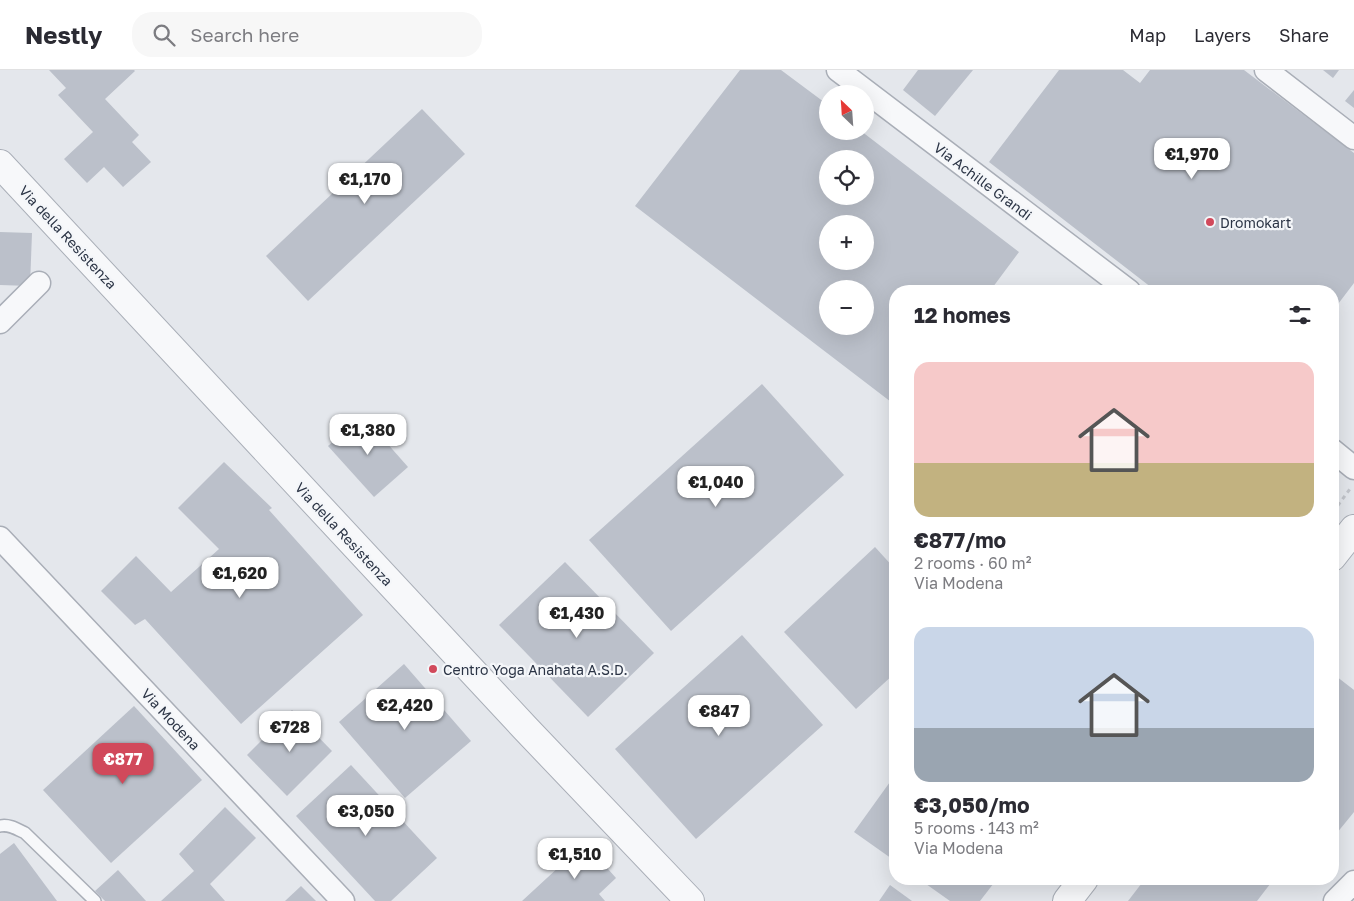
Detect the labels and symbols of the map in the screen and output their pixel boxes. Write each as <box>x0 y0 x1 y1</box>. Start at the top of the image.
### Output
north arrow <box>819 85 874 140</box>
pin: €1,970 <box>1151 138 1233 180</box>
street label: Via Achille Grandi <box>931 139 1035 223</box>
pin: €1,170 <box>324 162 406 205</box>
street label: Via della Resistenza <box>16 182 120 292</box>
place label: Dromokart <box>1220 214 1291 231</box>
marker: Dromokart <box>1204 216 1216 228</box>
pin: €1,380 <box>327 414 409 456</box>
pin: €1,040 <box>675 466 757 508</box>
street label: Via della Resistenza <box>292 479 396 589</box>
pin: €1,620 <box>199 556 281 599</box>
pin: €1,430 <box>536 596 618 639</box>
place label: Centro Yoga Anahata A.S.D. <box>443 661 628 678</box>
marker: Centro Yoga Anahata A.S.D. <box>427 663 439 675</box>
street label: Via Modena <box>138 685 204 753</box>
pin: €2,420 <box>364 688 446 731</box>
pin: €847 <box>689 694 749 737</box>
pin: €728 <box>260 710 320 753</box>
pin: €877 <box>93 742 153 785</box>
pin: €3,050 <box>325 794 407 837</box>
pin: €1,510 <box>534 838 616 880</box>

